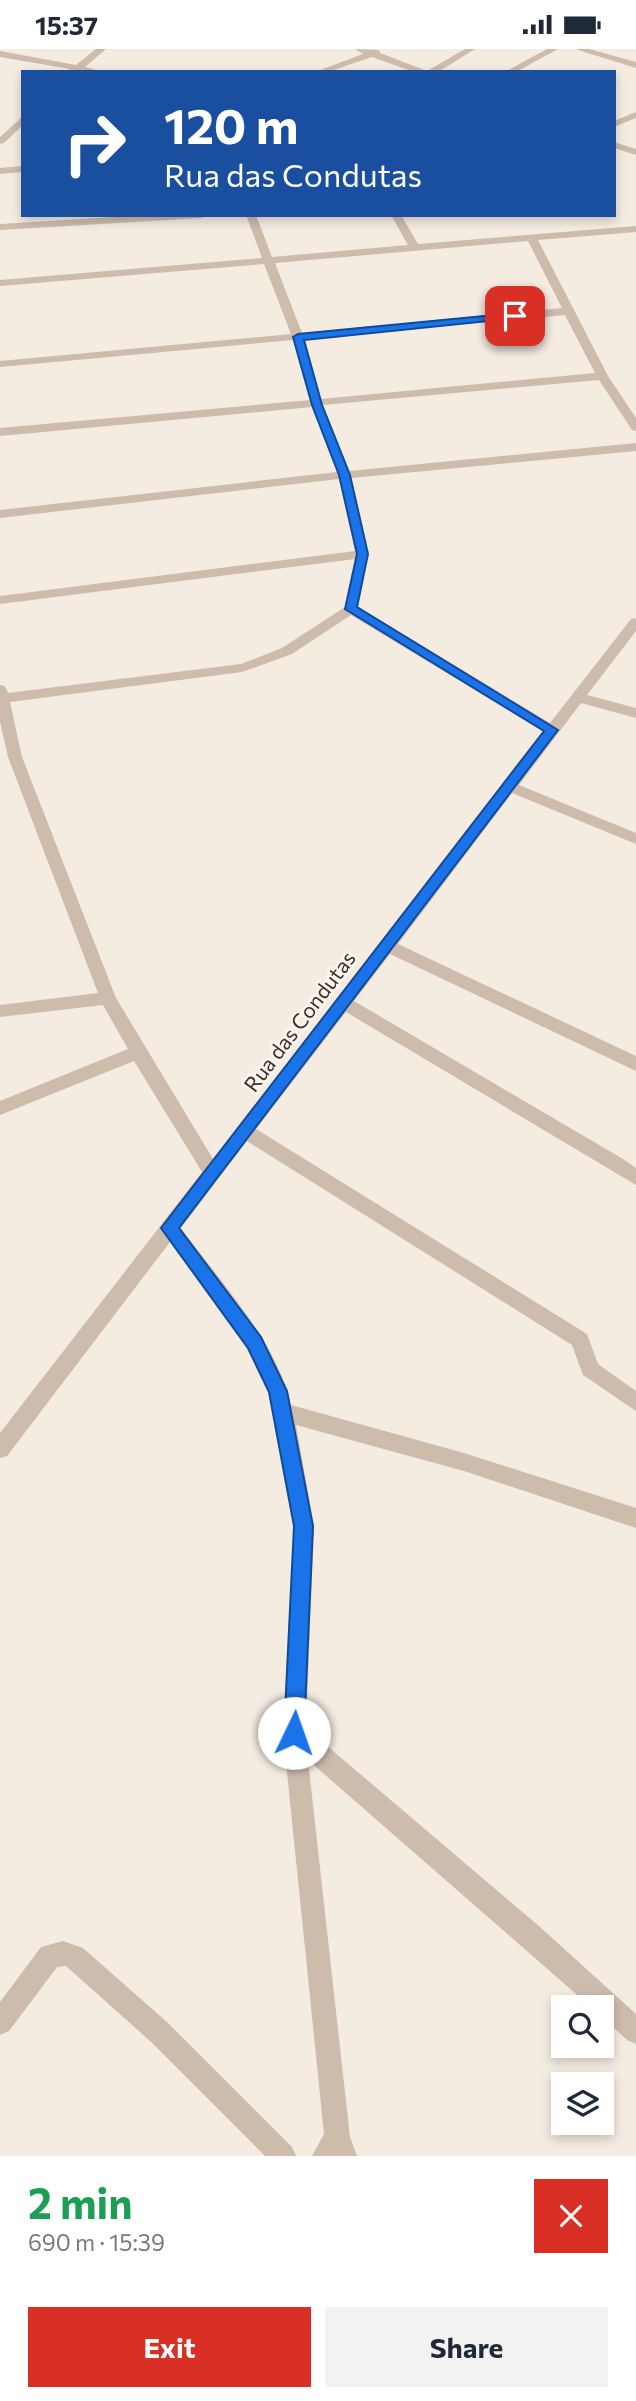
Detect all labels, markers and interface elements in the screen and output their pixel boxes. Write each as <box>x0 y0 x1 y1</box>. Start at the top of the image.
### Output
text: 15:37 <box>35 9 98 40</box>
text: 120 m <box>164 94 298 154</box>
icon: right <box>49 98 140 189</box>
text: Rua das Condutas <box>164 154 422 194</box>
pin <box>485 286 545 346</box>
icon: arrive <box>496 297 534 335</box>
street label: Rua das Condutas <box>238 946 360 1096</box>
position arrow <box>257 1696 331 1770</box>
map controls <box>551 1995 614 2135</box>
button: search <box>551 1995 614 2058</box>
button: layers <box>551 2072 614 2135</box>
text: 2 min <box>28 2176 133 2228</box>
button: close <box>534 2179 608 2253</box>
text: 690 m · 15:39 <box>28 2228 165 2256</box>
button: Exit <box>28 2307 311 2387</box>
button: Share <box>325 2307 608 2387</box>

